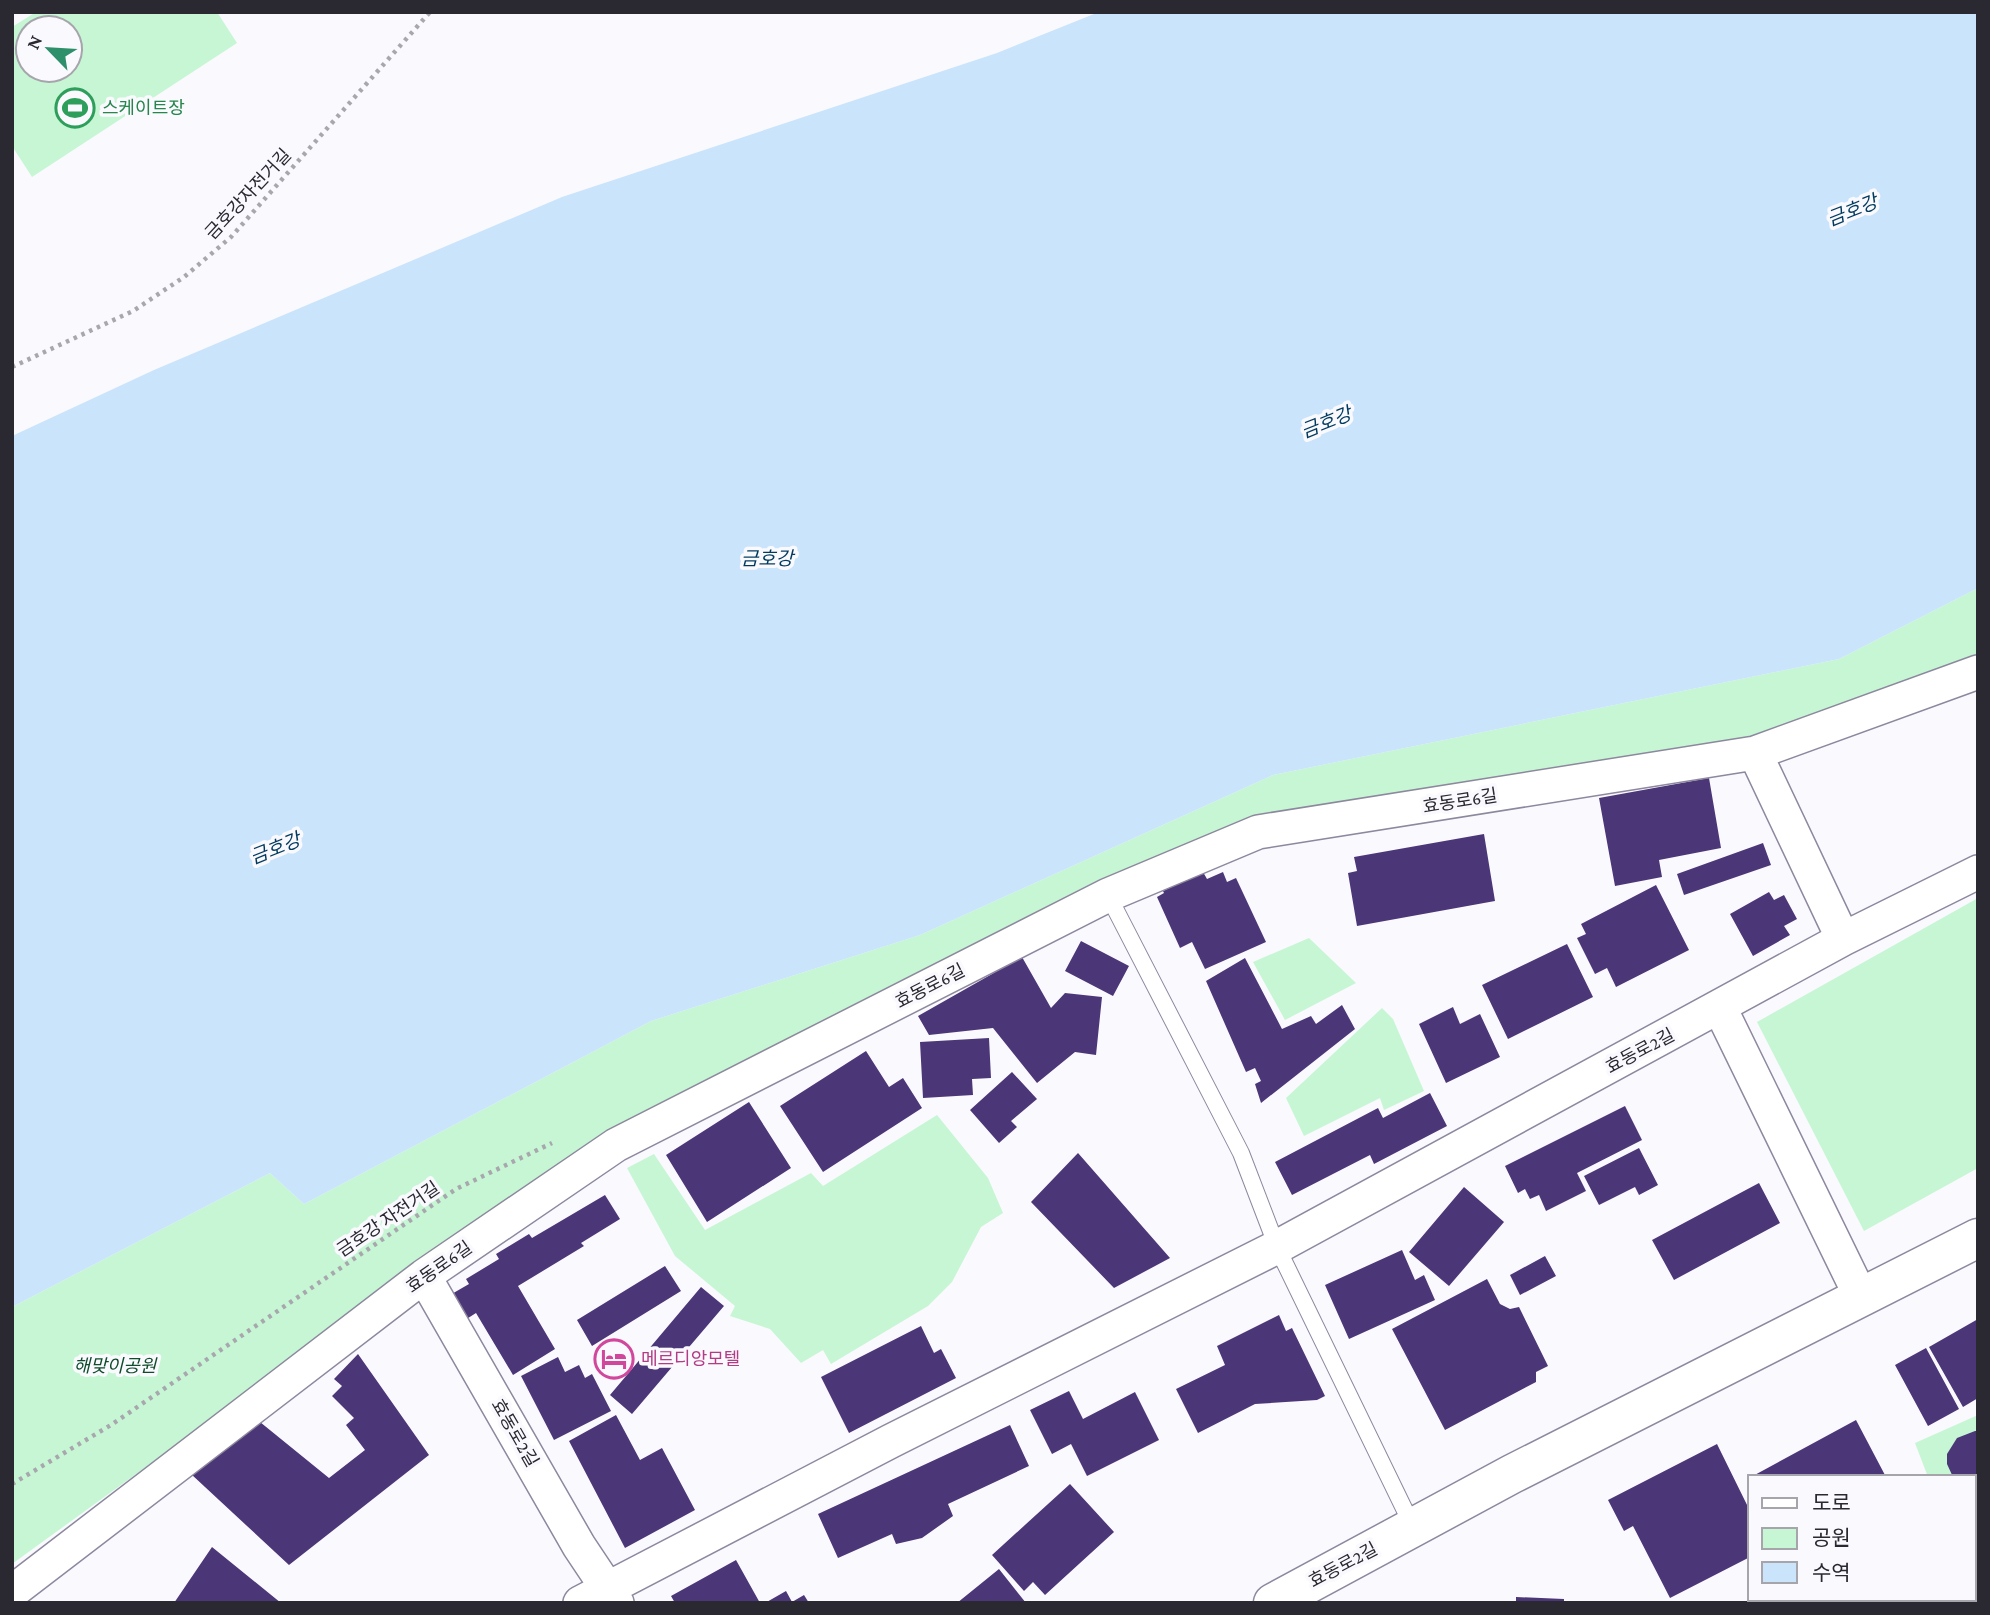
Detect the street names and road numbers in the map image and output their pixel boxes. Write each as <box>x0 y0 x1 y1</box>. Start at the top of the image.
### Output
street label: 금호강자전거길 <box>201 145 295 243</box>
street label: 효동로6길 <box>1421 785 1499 817</box>
street label: 효동로6길 <box>892 960 968 1012</box>
street label: 효동로2길 <box>1602 1025 1678 1077</box>
street label: 금호강 자전거길 <box>333 1177 443 1261</box>
street label: 효동로6길 <box>402 1237 476 1297</box>
street label: 효동로2길 <box>488 1396 542 1470</box>
street label: 효동로2길 <box>1305 1539 1381 1591</box>

